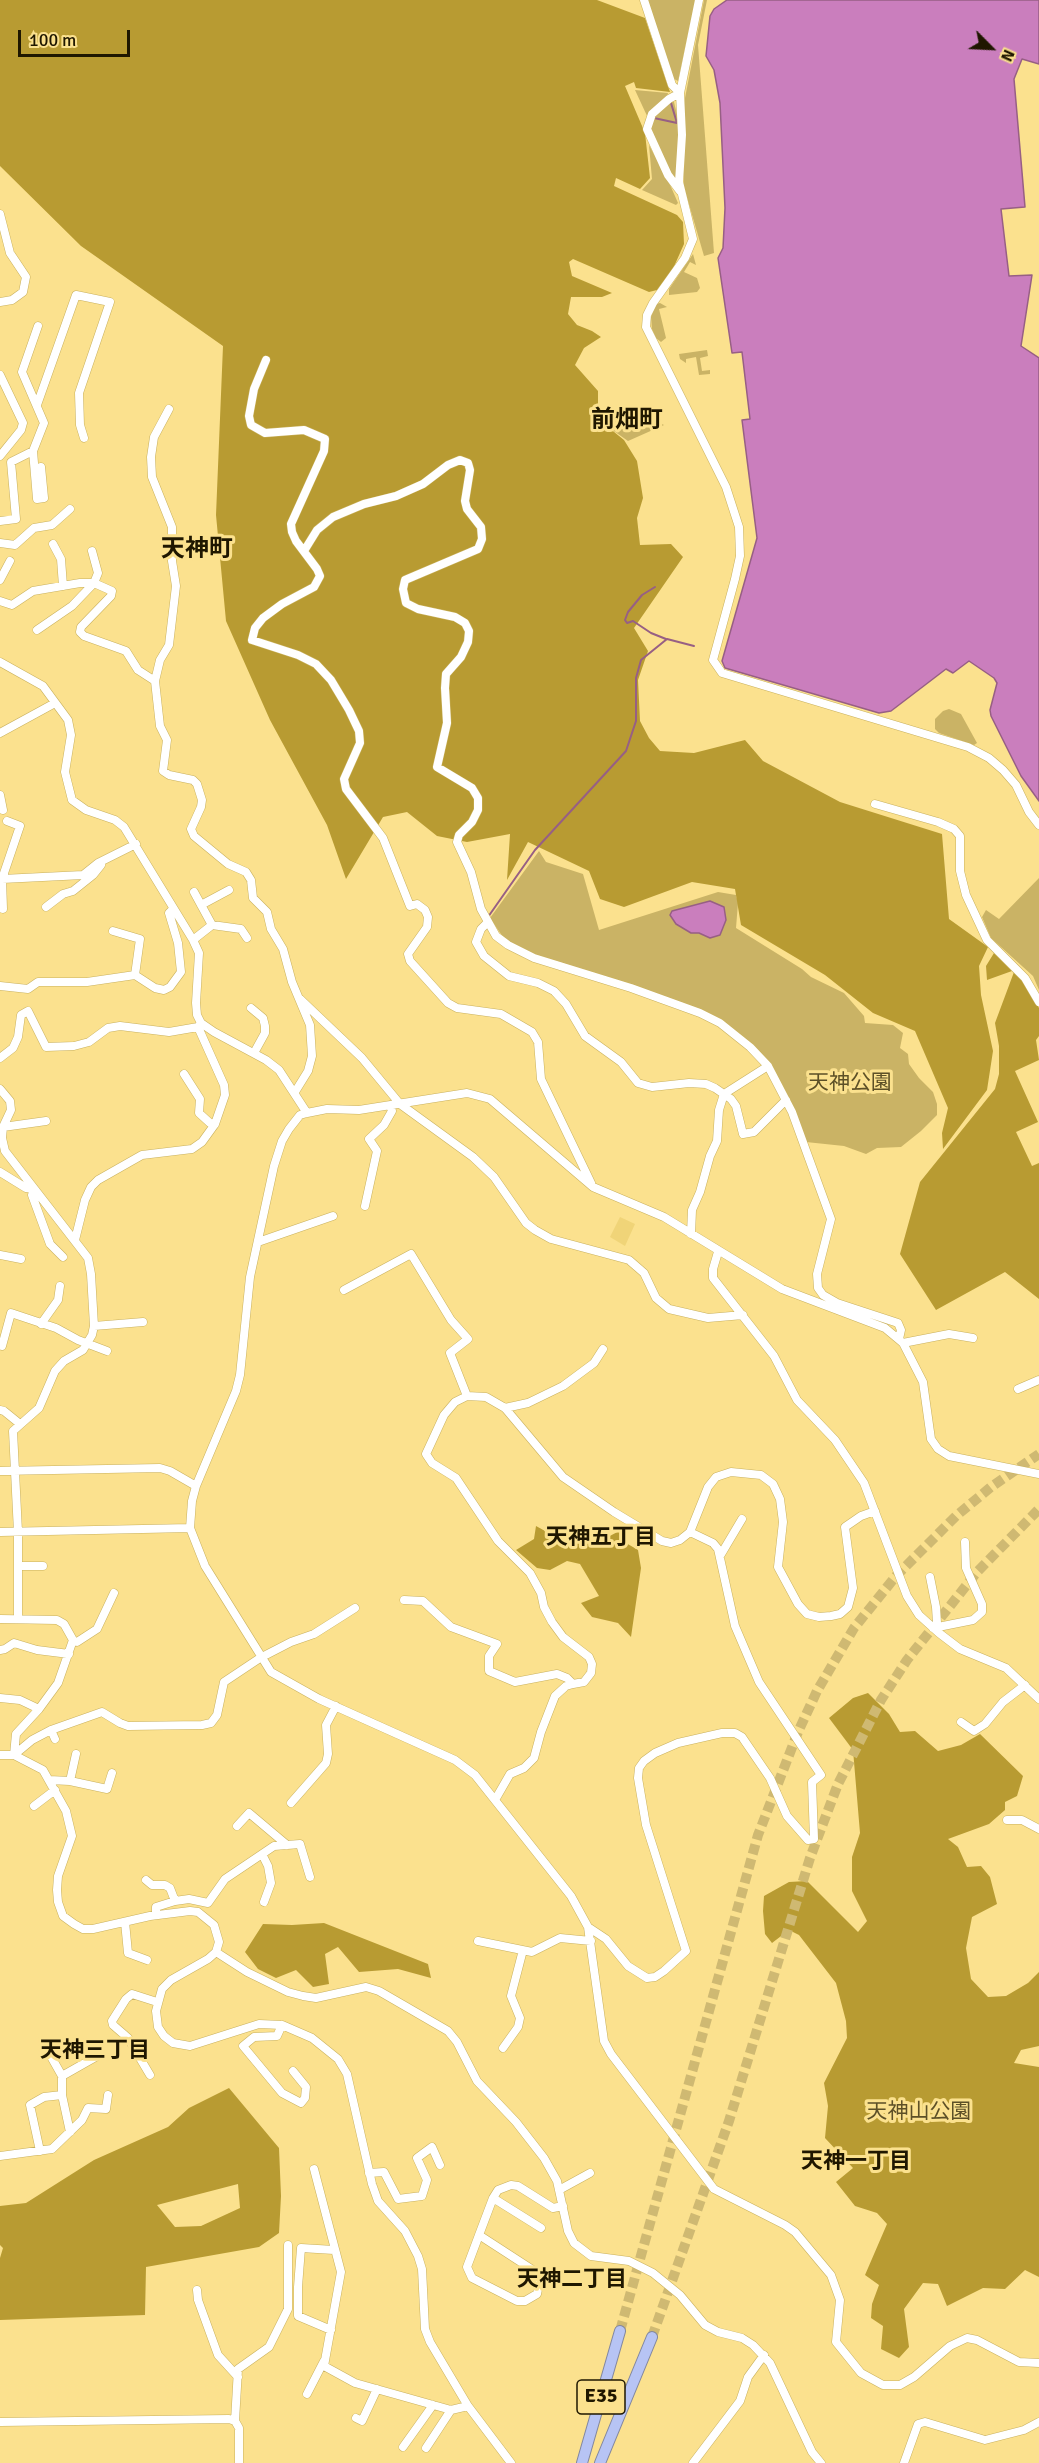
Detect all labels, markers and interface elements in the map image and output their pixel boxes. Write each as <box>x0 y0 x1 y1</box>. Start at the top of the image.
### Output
scale bar <box>21 18 134 56</box>
north arrow <box>961 18 1021 78</box>
text: 100 m <box>29 29 76 51</box>
text: N <box>996 46 1019 64</box>
district label: 前畑町 <box>591 407 663 435</box>
district label: 天神町 <box>161 536 233 564</box>
park label: 天神公園 <box>808 1070 892 1096</box>
district label: 天神五丁目 <box>546 1525 656 1551</box>
district label: 天神三丁目 <box>40 2038 150 2064</box>
park label: 天神山公園 <box>867 2099 971 2125</box>
district label: 天神一丁目 <box>801 2149 911 2175</box>
district label: 天神二丁目 <box>517 2267 627 2293</box>
road number: E35 <box>577 2380 625 2414</box>

